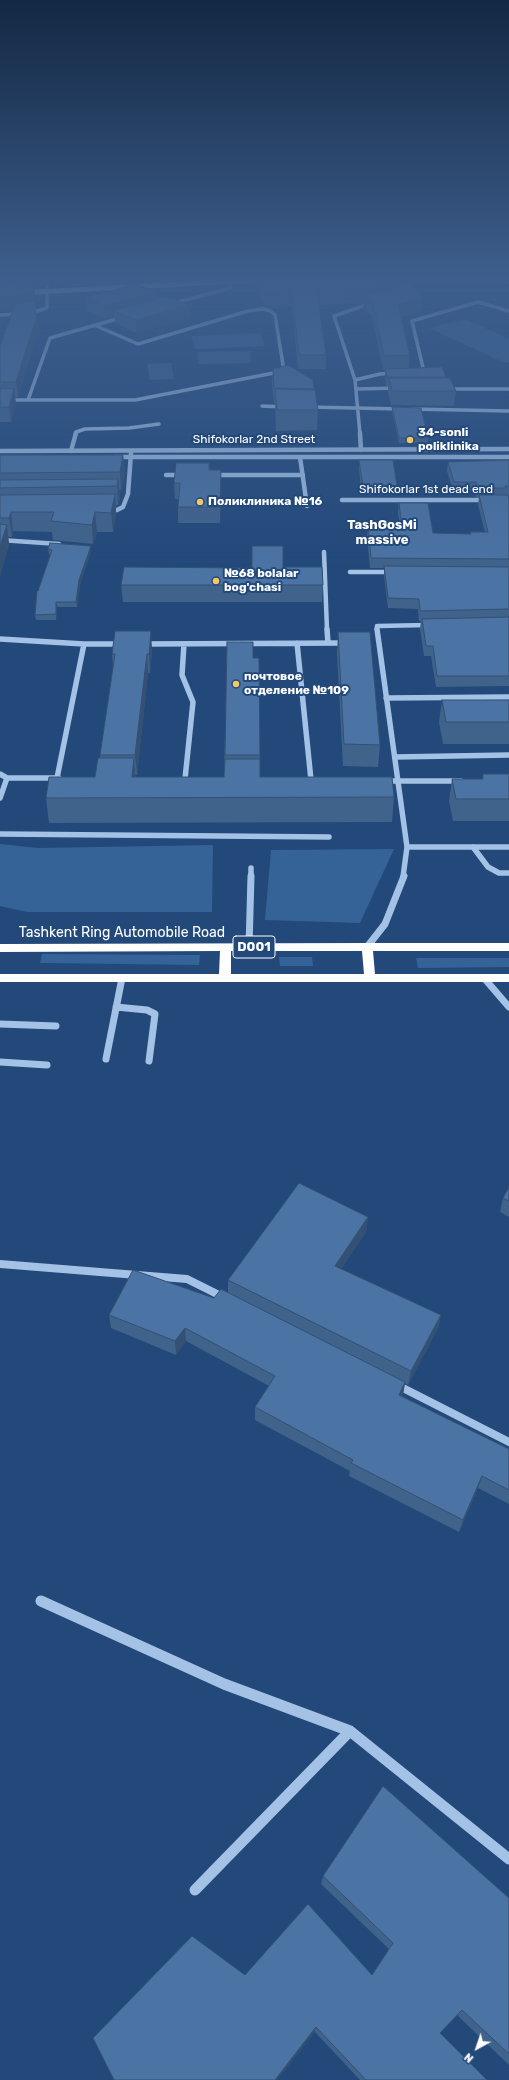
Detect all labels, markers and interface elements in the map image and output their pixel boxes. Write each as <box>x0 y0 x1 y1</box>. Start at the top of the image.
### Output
place label: 34-sonli poliklinika <box>418 426 479 454</box>
street label: Shifokorlar 2nd Street <box>193 433 315 447</box>
marker: 34-sonli poliklinika <box>405 435 415 445</box>
street label: Shifokorlar 1st dead end <box>359 483 493 497</box>
place label: Поликлиника №16 <box>208 495 322 509</box>
marker: Поликлиника №16 <box>195 497 205 507</box>
district label: TashGosMi massive <box>347 517 417 548</box>
place label: №68 bolalar bog'chasi <box>224 567 299 595</box>
marker: №68 bolalar bog'chasi <box>211 576 221 586</box>
place label: почтовое отделение №109 <box>244 670 349 698</box>
marker: почтовое отделение №109 <box>231 679 241 689</box>
street label: Tashkent Ring Automobile Road <box>19 925 225 941</box>
road number: D001 <box>233 936 275 958</box>
north arrow <box>457 2028 497 2068</box>
text: N <box>462 2050 476 2065</box>

